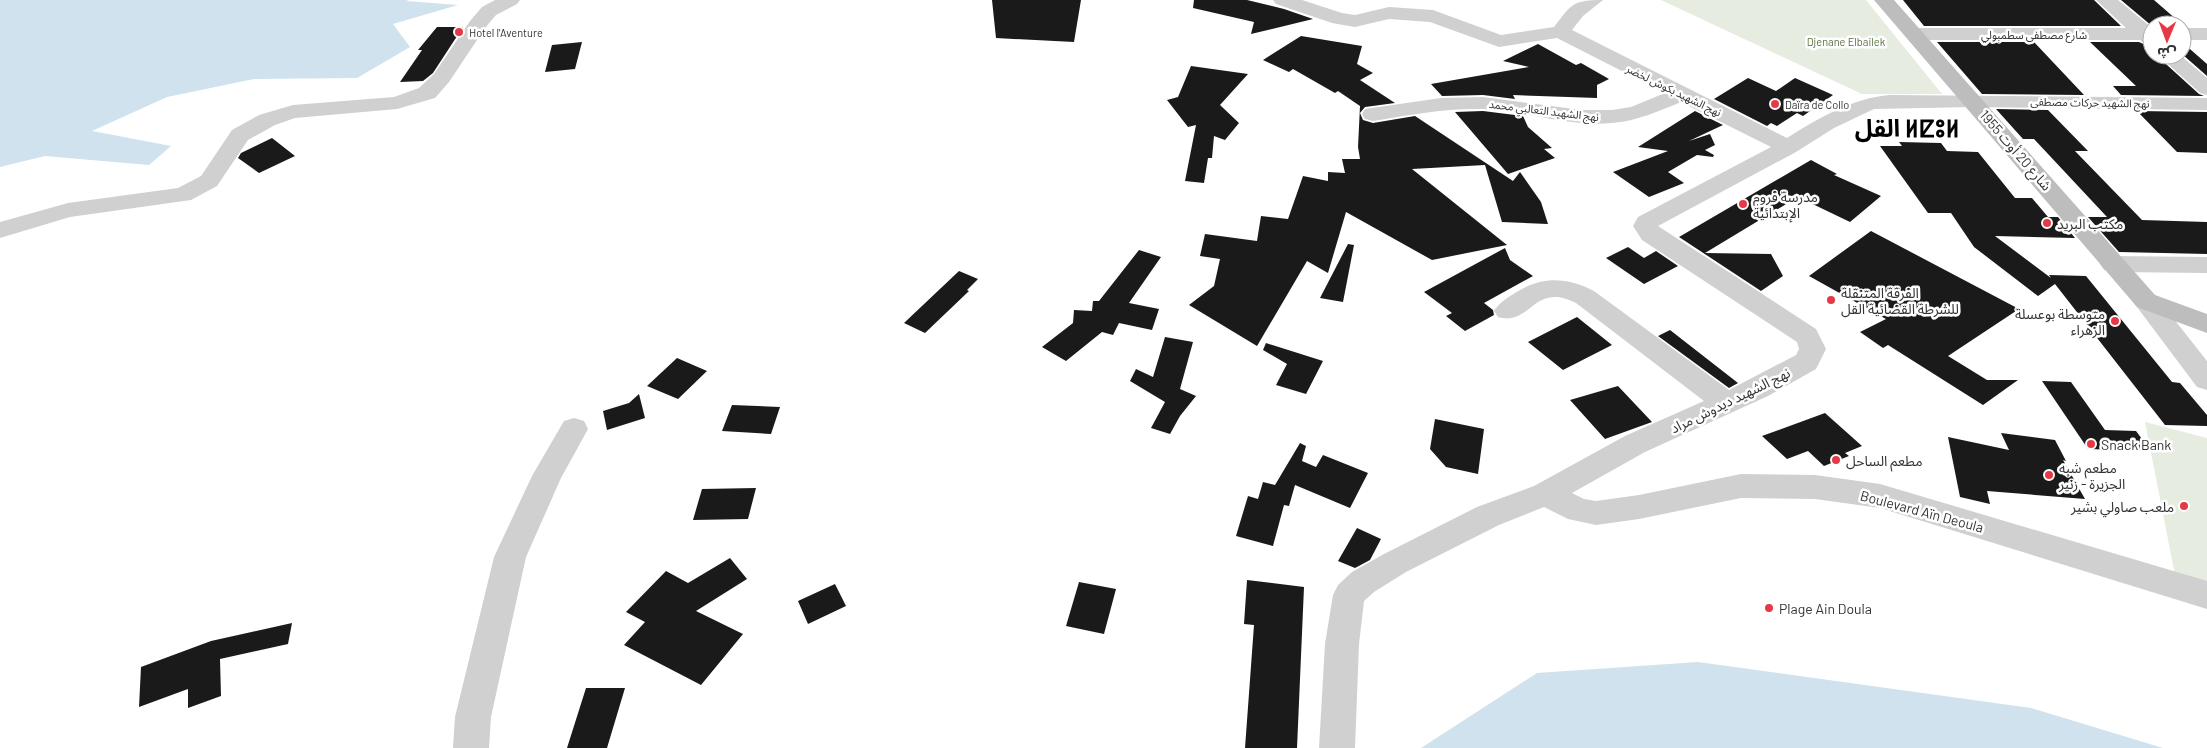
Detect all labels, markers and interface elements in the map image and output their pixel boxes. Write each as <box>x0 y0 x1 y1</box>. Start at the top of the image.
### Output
north arrow <box>2142 15 2192 65</box>
marker: Hotel l'Aventure <box>453 26 465 38</box>
place label: Hotel l'Aventure <box>469 26 543 39</box>
street label: شارع مصطفى سطمبولي <box>1981 28 2087 44</box>
park label: Djenane Elbailek <box>1807 35 1886 48</box>
text: ش <box>2157 45 2177 62</box>
street label: نهج الشهيد بكوش لخضر <box>1622 61 1724 121</box>
street label: نهج الشهيد حركات مصطفى <box>2030 94 2150 112</box>
street label: نهج الشهيد التعالبي محمد <box>1488 97 1600 127</box>
marker: Daïra de Collo <box>1769 98 1781 110</box>
place label: Daïra de Collo <box>1785 98 1849 111</box>
street label: شارع 20 أوت 1955 <box>1974 106 2056 196</box>
district label: القل ⵍⵇⵓⵍ <box>1855 113 1959 143</box>
place label: مدرسة فروم الإبتدائية <box>1753 188 1818 223</box>
marker: مدرسة فروم الإبتدائية <box>1737 198 1749 210</box>
place label: مكتب البريد <box>2057 215 2123 233</box>
marker: مكتب البريد <box>2041 217 2053 229</box>
place label: الفرقة المتنقلة للشرطة القضائية القل <box>1841 284 1959 318</box>
marker: الفرقة المتنقلة للشرطة القضائية القل <box>1825 294 1837 306</box>
place label: متوسطة بوعسلة الزهراء <box>2015 305 2105 339</box>
marker: متوسطة بوعسلة الزهراء <box>2109 315 2121 327</box>
street label: نهج الشهيد ديدوش مراد <box>1667 364 1794 439</box>
place label: Snack Bank <box>2101 436 2171 453</box>
marker: Snack Bank <box>2085 438 2097 450</box>
place label: مطعم الساحل <box>1846 452 1923 472</box>
marker: مطعم الساحل <box>1830 454 1842 466</box>
place label: مطعم شبه الجزيرة - زنير <box>2058 459 2125 493</box>
marker: مطعم شبه الجزيرة - زنير <box>2043 469 2055 481</box>
street label: Boulevard Aïn Deoula <box>1858 486 1986 536</box>
place label: ملعب صاولي بشير <box>2070 498 2174 518</box>
marker: ملعب صاولي بشير <box>2178 500 2190 512</box>
place label: Plage Ain Doula <box>1779 600 1872 617</box>
marker: Plage Ain Doula <box>1763 602 1775 614</box>

